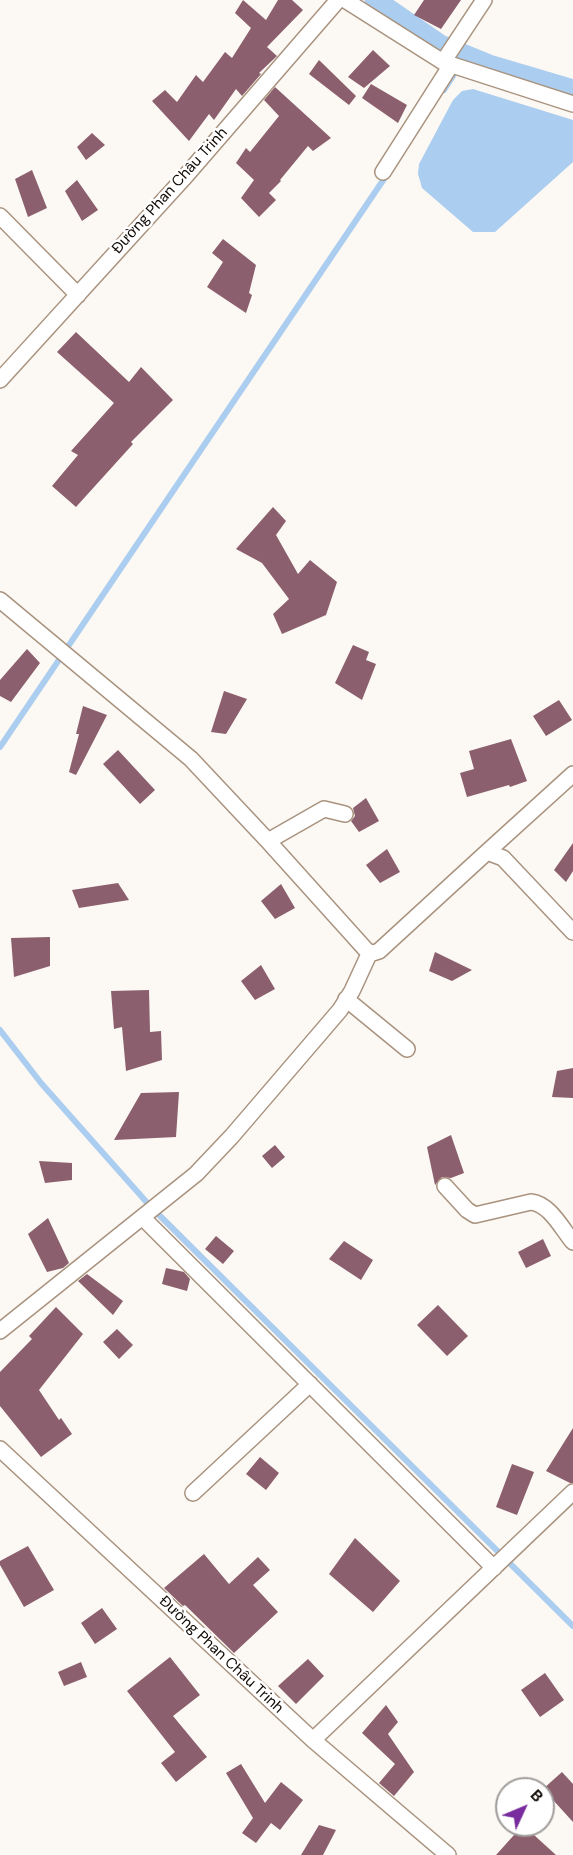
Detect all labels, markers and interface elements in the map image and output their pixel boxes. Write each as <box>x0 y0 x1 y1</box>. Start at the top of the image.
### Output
street label: Đường Phan Châu Trinh <box>109 124 231 258</box>
street label: Đường Phan Châu Trinh <box>155 1593 287 1717</box>
north arrow <box>495 1777 555 1837</box>
text: B <box>526 1785 548 1807</box>

